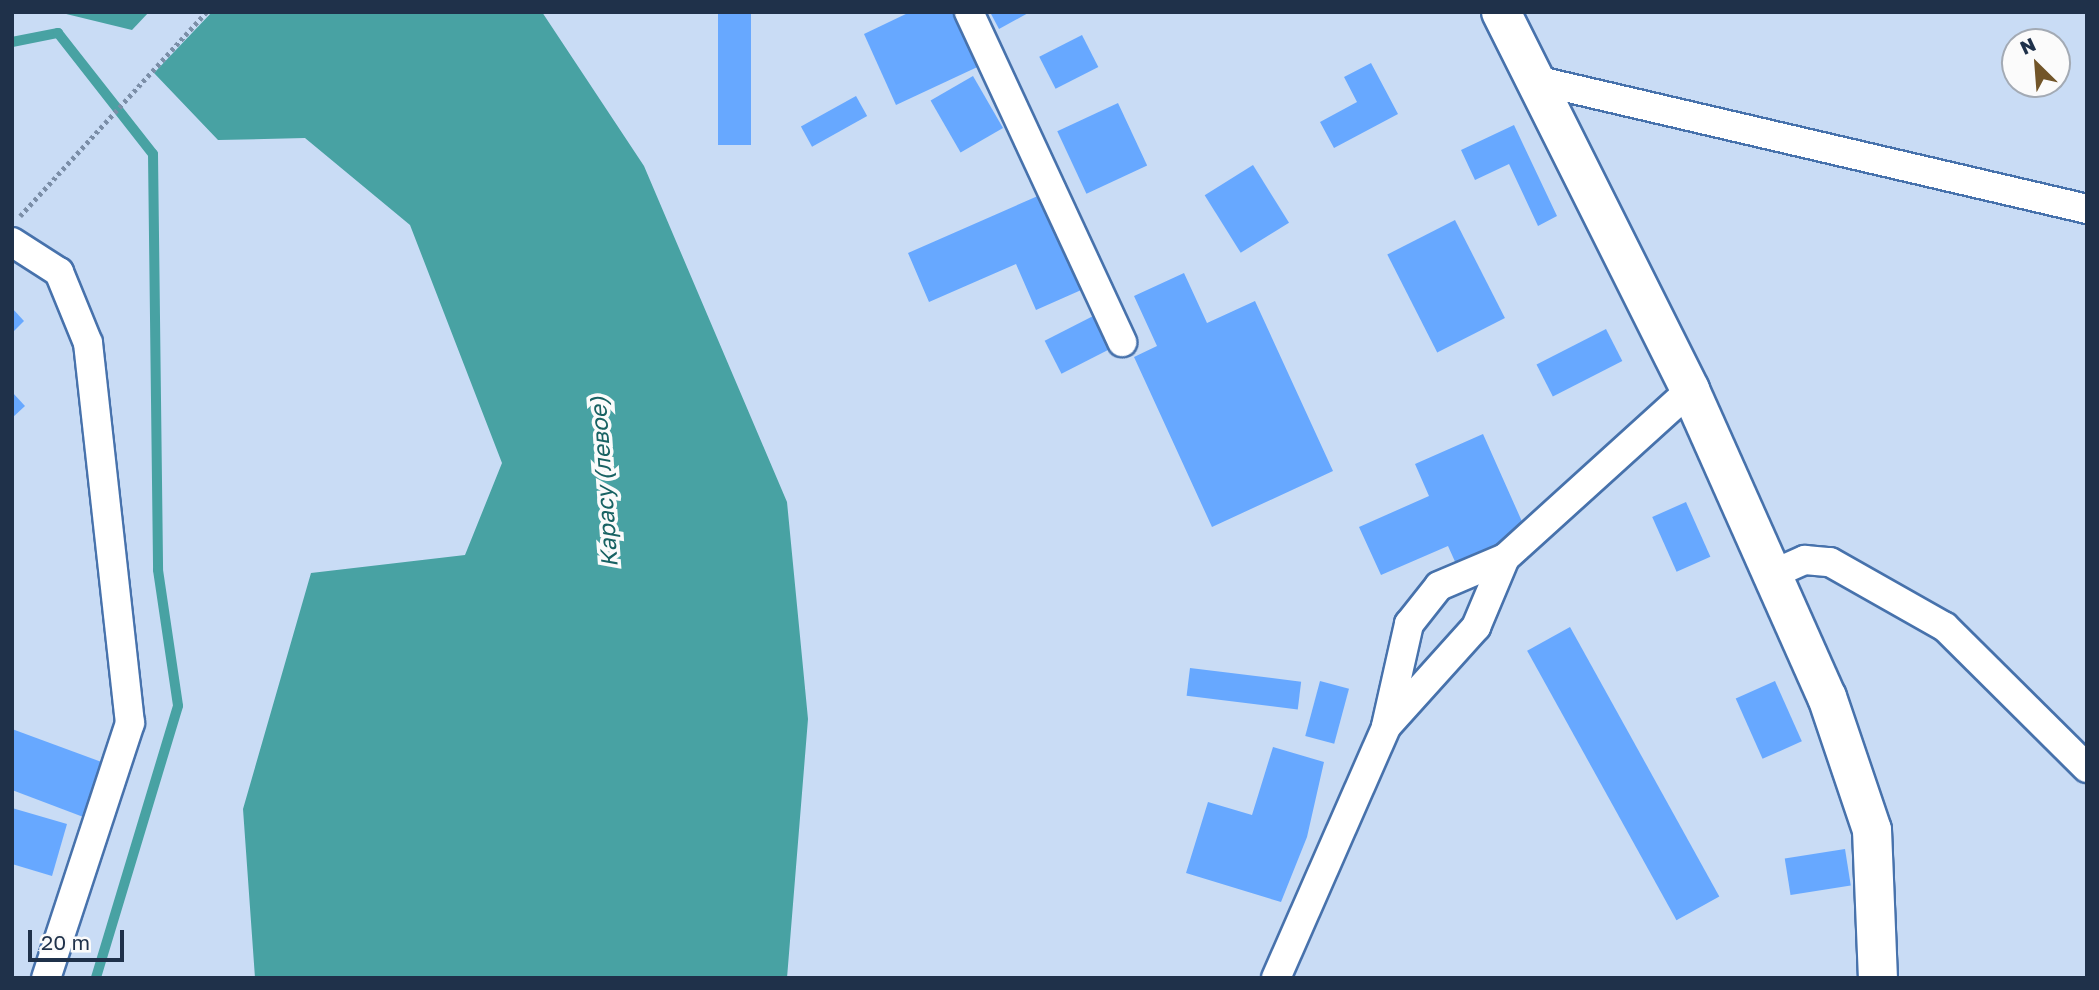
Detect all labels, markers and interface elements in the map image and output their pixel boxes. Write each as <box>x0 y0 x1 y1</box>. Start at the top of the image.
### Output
north arrow <box>2001 28 2071 98</box>
text: N <box>2016 32 2039 59</box>
water label: Карасу (левое) <box>583 396 623 568</box>
scale bar <box>32 916 128 960</box>
text: 20 m <box>41 929 90 955</box>

